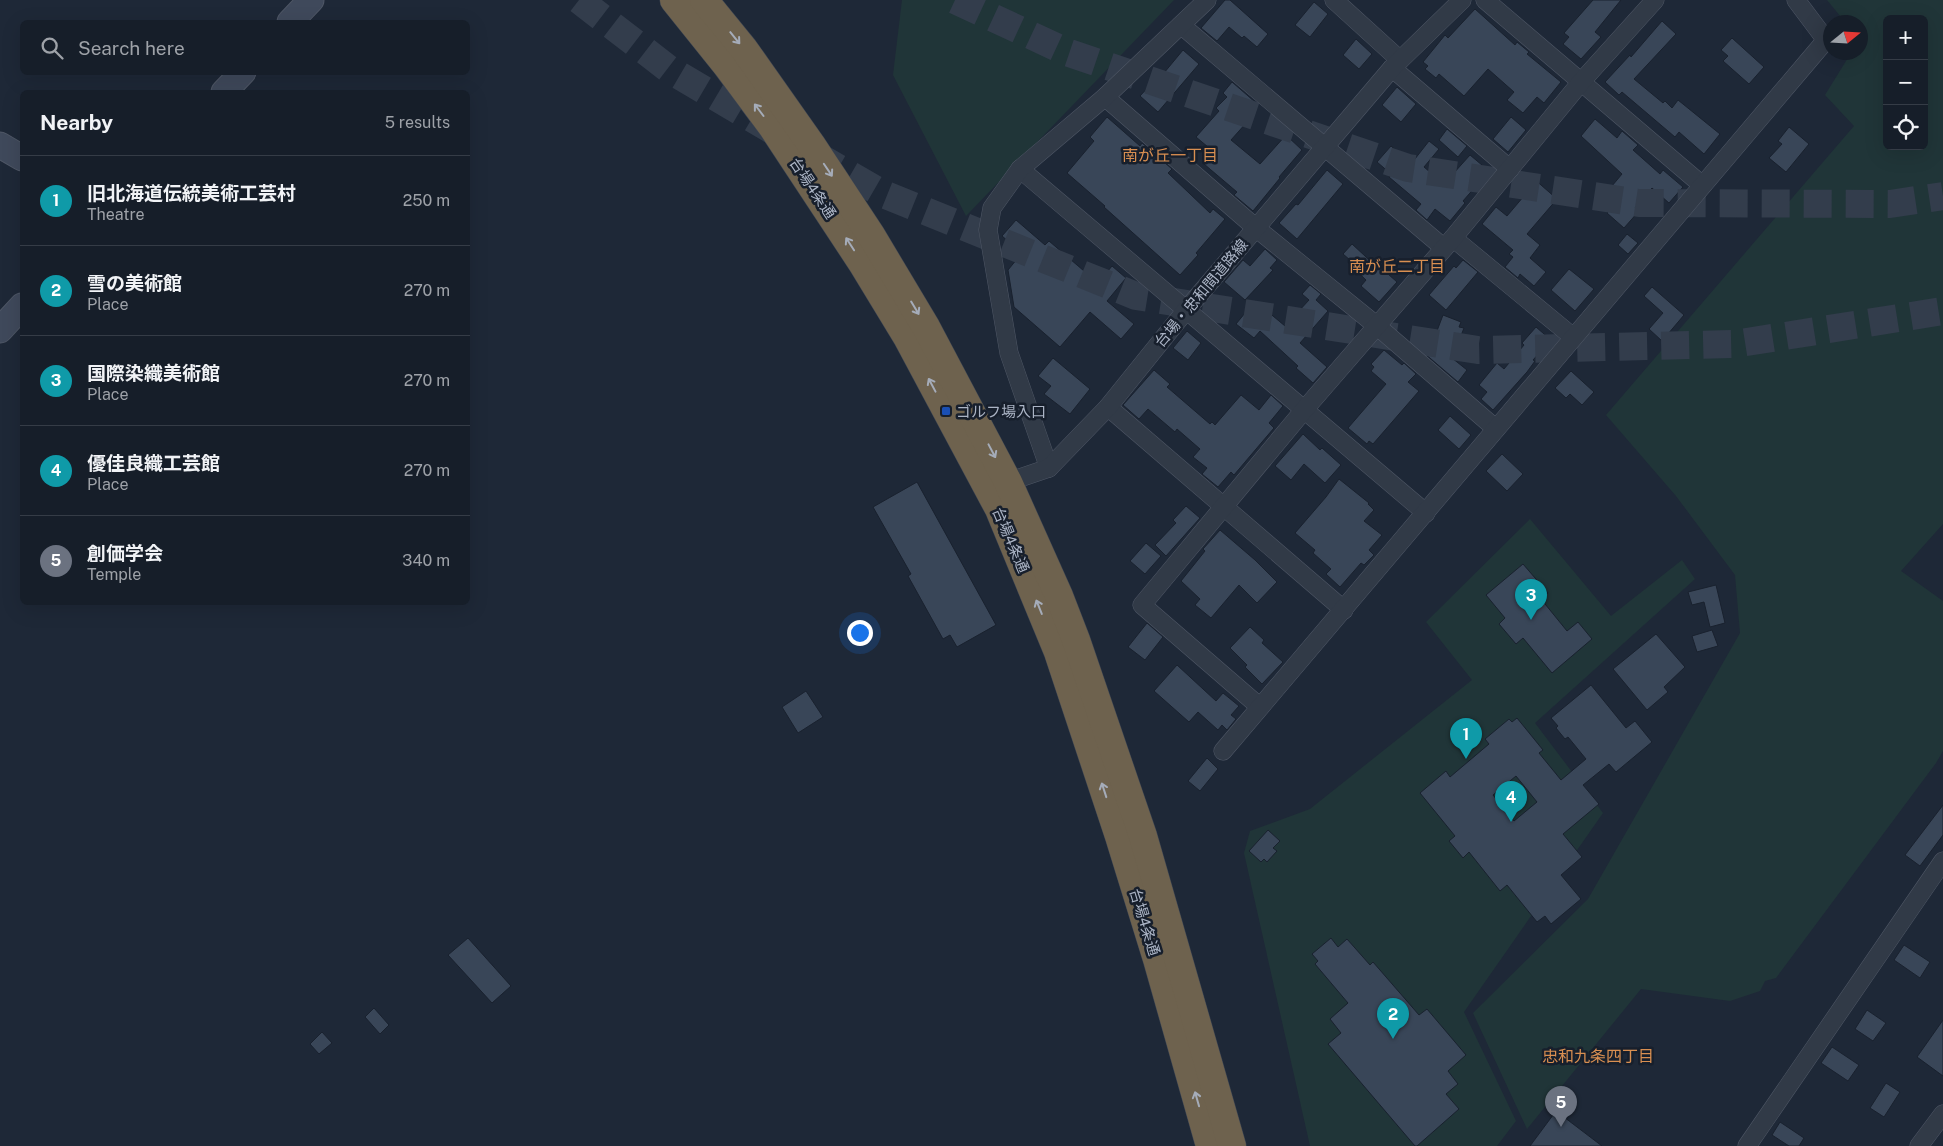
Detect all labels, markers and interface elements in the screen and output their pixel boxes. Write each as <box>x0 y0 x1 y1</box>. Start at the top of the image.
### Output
north arrow <box>1823 15 1868 60</box>
map controls <box>1883 15 1928 150</box>
button: + <box>1883 15 1928 60</box>
search box <box>20 20 470 75</box>
one-way arrow <box>729 31 740 44</box>
icon: search <box>38 34 66 62</box>
text: Search here <box>78 37 185 59</box>
button: − <box>1883 60 1928 105</box>
one-way arrow <box>754 104 765 117</box>
button: locate <box>1883 105 1928 150</box>
text: Nearby <box>40 110 113 135</box>
text: 5 results <box>385 113 450 132</box>
district label: 南が丘一丁目 <box>1122 146 1218 165</box>
street label: 台場4条通 <box>787 154 839 222</box>
one-way arrow <box>824 163 834 177</box>
text: 旧北海道伝統美術工芸村 <box>87 182 296 204</box>
text: 1 <box>53 191 59 210</box>
text: 250 m <box>403 191 450 210</box>
text: Theatre <box>87 205 145 224</box>
street label: 台場・忠和間道路線 <box>1151 236 1251 350</box>
one-way arrow <box>845 238 855 252</box>
district label: 南が丘二丁目 <box>1349 257 1445 276</box>
text: 雪の美術館 <box>87 272 182 294</box>
text: 2 <box>51 281 61 300</box>
text: 270 m <box>404 281 450 300</box>
text: Place <box>87 295 129 314</box>
one-way arrow <box>910 300 920 314</box>
text: 国際染織美術館 <box>87 362 220 384</box>
text: 3 <box>51 371 61 390</box>
text: 270 m <box>404 371 450 390</box>
one-way arrow <box>927 377 937 392</box>
text: Place <box>87 385 129 404</box>
place label: ゴルフ場入口 <box>956 403 1046 420</box>
marker: ゴルフ場入口 <box>940 405 952 417</box>
one-way arrow <box>988 443 997 458</box>
text: 優佳良織工芸館 <box>87 452 220 474</box>
text: 4 <box>51 461 61 480</box>
text: 270 m <box>404 461 450 480</box>
text: Place <box>87 475 129 494</box>
street label: 台場4条通 <box>990 505 1032 575</box>
text: 創価学会 <box>87 542 163 564</box>
text: 5 <box>51 551 61 570</box>
text: 340 m <box>402 551 450 570</box>
text: Temple <box>87 565 141 584</box>
pin: 3 <box>1515 579 1547 620</box>
one-way arrow <box>1034 600 1043 615</box>
your location <box>847 620 873 646</box>
pin: 1 <box>1450 718 1482 759</box>
pin: 4 <box>1495 781 1527 822</box>
one-way arrow <box>1098 782 1108 798</box>
street label: 台場4条通 <box>1127 886 1163 958</box>
pin: 2 <box>1377 998 1409 1039</box>
district label: 忠和九条四丁目 <box>1542 1047 1654 1066</box>
pin: 5 <box>1545 1086 1577 1127</box>
one-way arrow <box>1192 1092 1201 1108</box>

